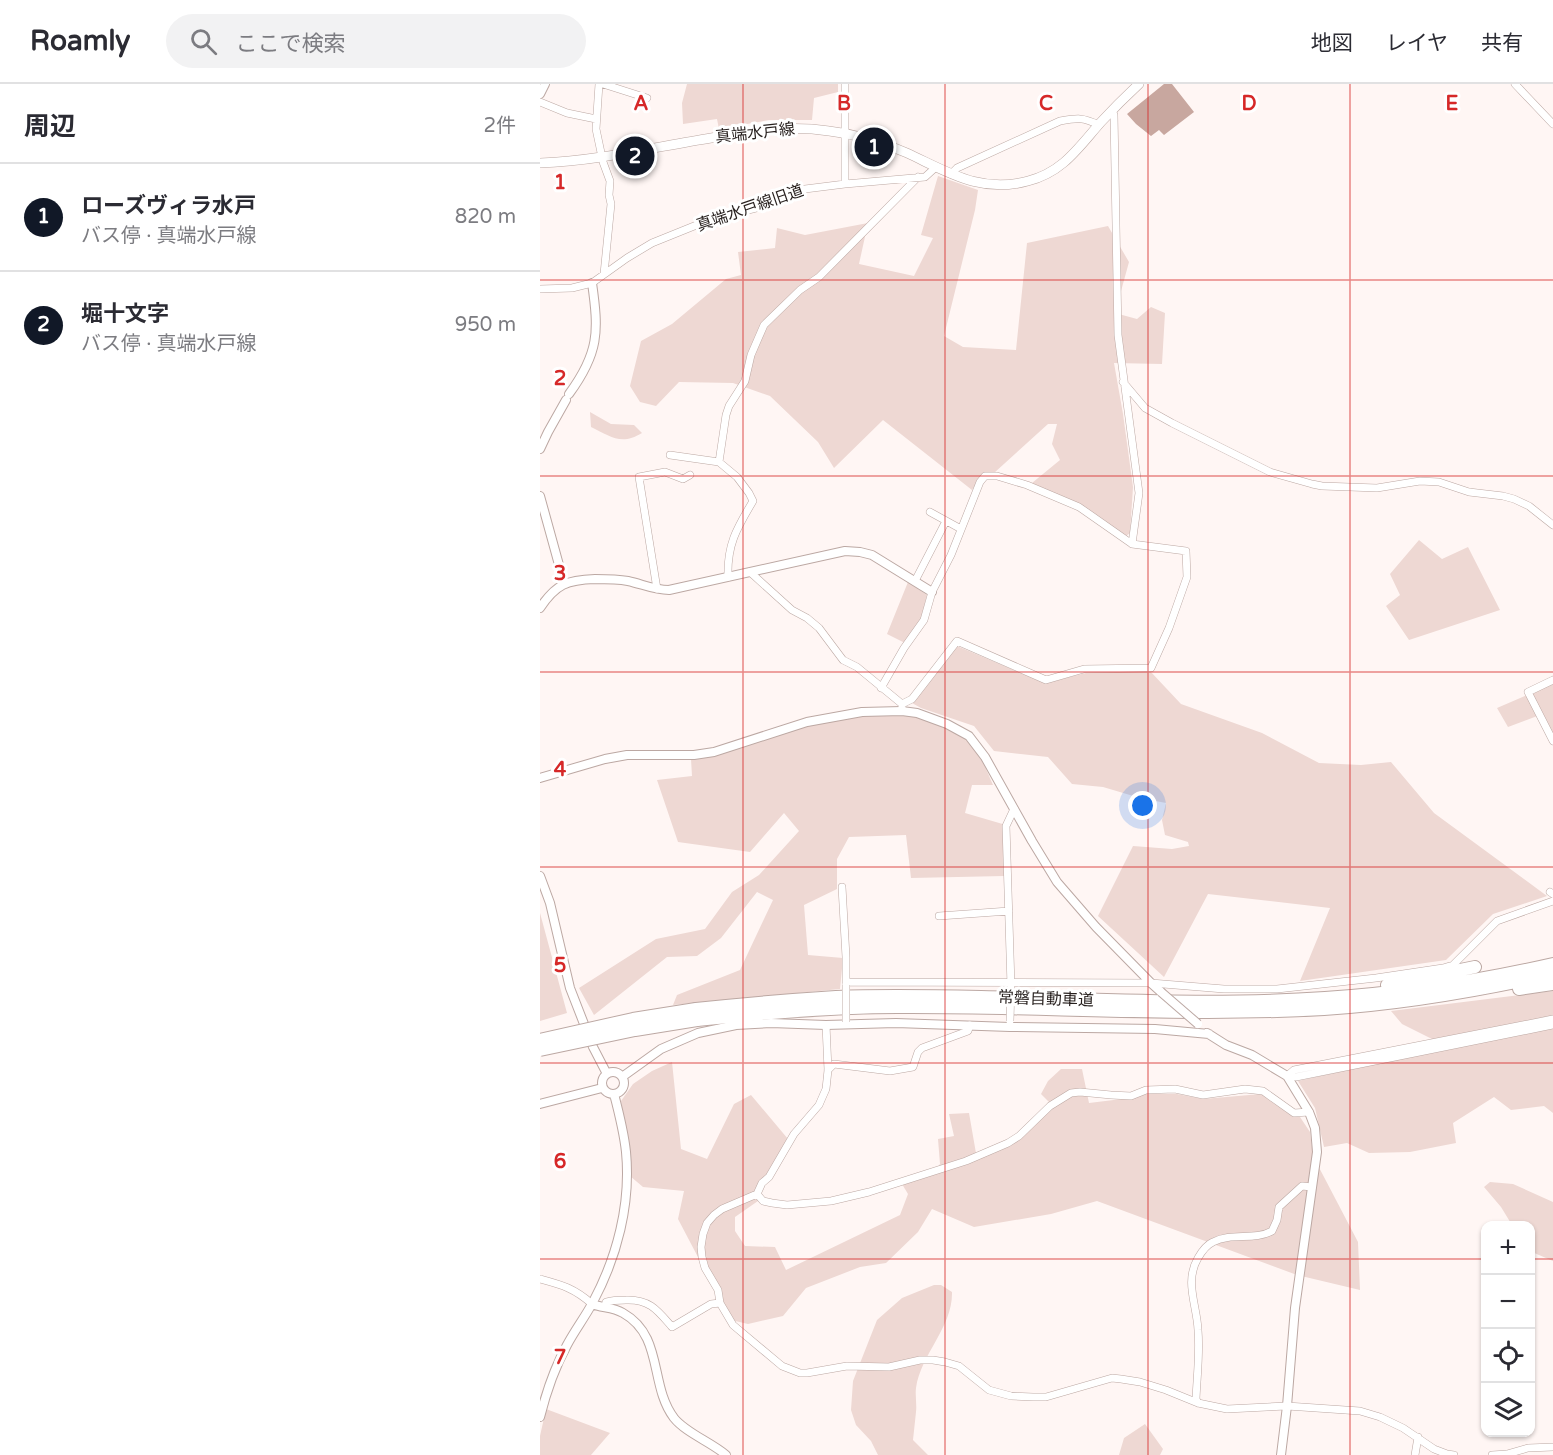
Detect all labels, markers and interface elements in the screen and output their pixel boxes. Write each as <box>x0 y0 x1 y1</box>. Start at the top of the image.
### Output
search box <box>166 14 586 68</box>
text: Roamly <box>30 24 130 58</box>
icon: search <box>187 25 220 58</box>
text: ここで検索 <box>235 31 345 57</box>
text: 地図 <box>1311 31 1353 56</box>
text: レイヤ <box>1386 31 1448 56</box>
text: 共有 <box>1481 31 1523 56</box>
text: A <box>634 92 649 116</box>
text: B <box>837 92 851 116</box>
text: C <box>1039 92 1053 116</box>
text: D <box>1241 92 1257 116</box>
text: E <box>1446 92 1459 116</box>
text: 周辺 <box>24 111 76 142</box>
text: 2件 <box>483 114 516 138</box>
street label: 真端水戸線 <box>714 119 796 147</box>
pin: 1 <box>854 124 894 170</box>
pin: 2 <box>616 134 655 178</box>
text: 1 <box>554 171 566 195</box>
street label: 真端水戸線旧道 <box>694 180 806 236</box>
text: ローズヴィラ水戸 <box>81 193 256 219</box>
text: 1 <box>37 205 50 229</box>
text: 820 m <box>455 205 516 229</box>
text: バス停 · 真端水戸線 <box>81 224 257 248</box>
text: 堀十文字 <box>81 301 169 327</box>
text: 2 <box>37 313 50 337</box>
text: 950 m <box>455 313 516 337</box>
text: バス停 · 真端水戸線 <box>81 332 257 356</box>
text: 2 <box>554 367 566 391</box>
text: 3 <box>554 562 566 586</box>
text: 4 <box>554 758 567 782</box>
your location <box>1128 791 1157 820</box>
text: 5 <box>554 954 566 978</box>
street label: 常磐自動車道 <box>998 987 1094 1011</box>
text: 6 <box>554 1150 566 1174</box>
map controls <box>1481 1221 1535 1437</box>
button: + <box>1481 1221 1535 1275</box>
button: − <box>1481 1275 1535 1329</box>
button: locate <box>1481 1329 1535 1383</box>
text: 7 <box>554 1346 566 1370</box>
button: layers <box>1481 1383 1535 1437</box>

